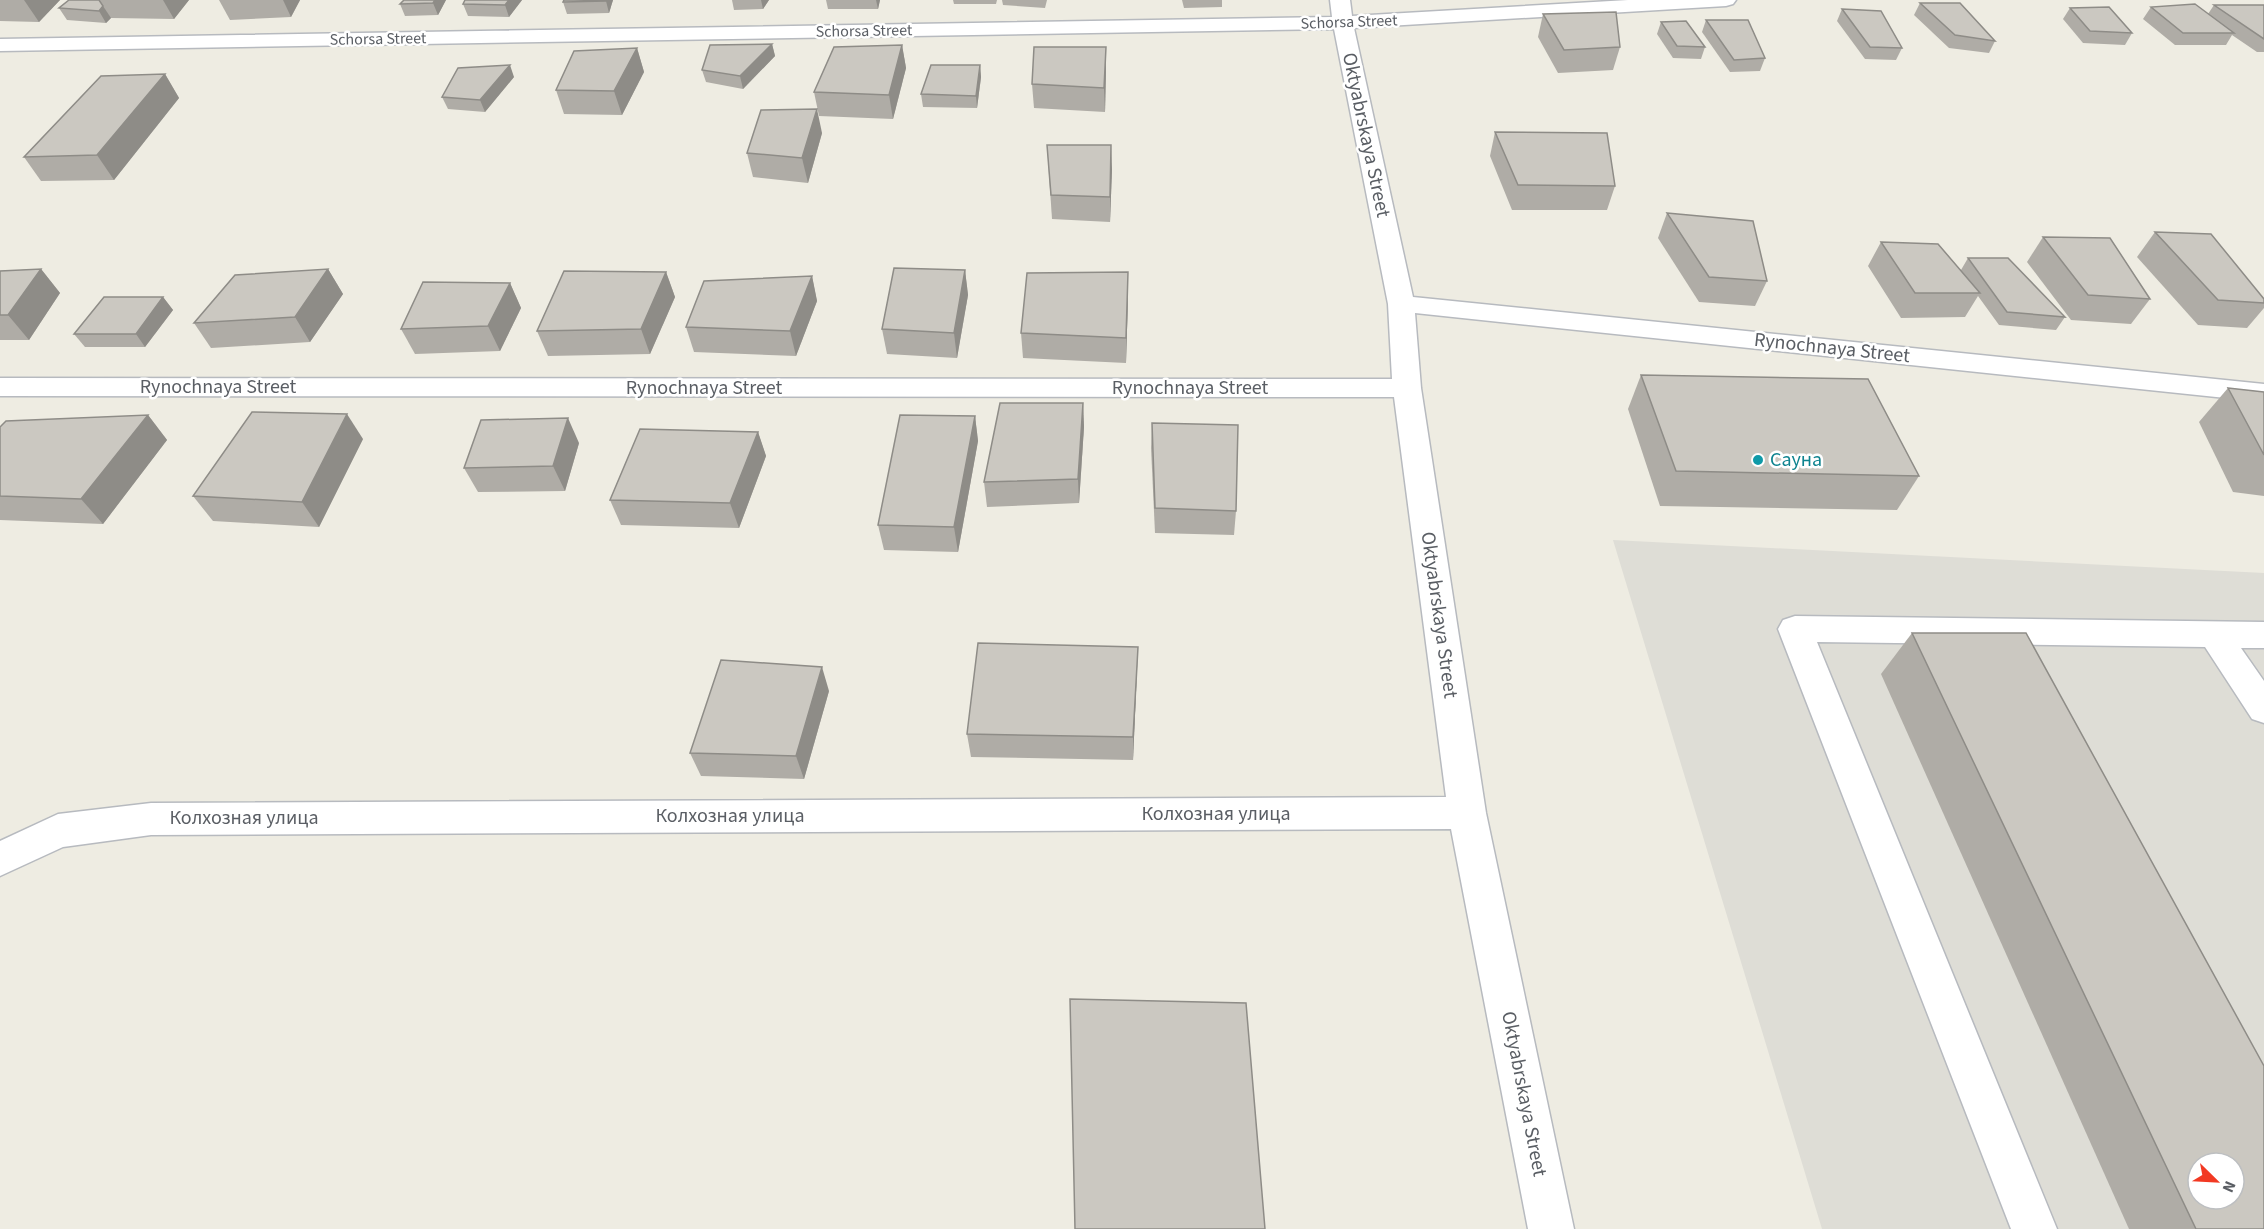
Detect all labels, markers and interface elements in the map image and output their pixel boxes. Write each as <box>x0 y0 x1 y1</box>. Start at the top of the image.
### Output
street label: Schorsa Street <box>1300 9 1398 35</box>
street label: Schorsa Street <box>815 19 913 43</box>
street label: Schorsa Street <box>329 27 427 51</box>
street label: Oktyabrskaya Street <box>1335 50 1397 220</box>
street label: Rynochnaya Street <box>1753 326 1912 370</box>
street label: Rynochnaya Street <box>140 373 297 401</box>
street label: Rynochnaya Street <box>626 374 783 402</box>
street label: Rynochnaya Street <box>1112 374 1269 402</box>
place label: Сауна <box>1770 446 1822 474</box>
marker: Сауна <box>1751 453 1765 467</box>
street label: Oktyabrskaya Street <box>1413 530 1465 700</box>
street label: Колхозная улица <box>1141 800 1291 828</box>
street label: Колхозная улица <box>655 802 805 830</box>
street label: Колхозная улица <box>169 804 319 832</box>
street label: Oktyabrskaya Street <box>1494 1009 1554 1179</box>
north arrow <box>2186 1151 2246 1211</box>
text: N <box>2217 1177 2241 1196</box>

